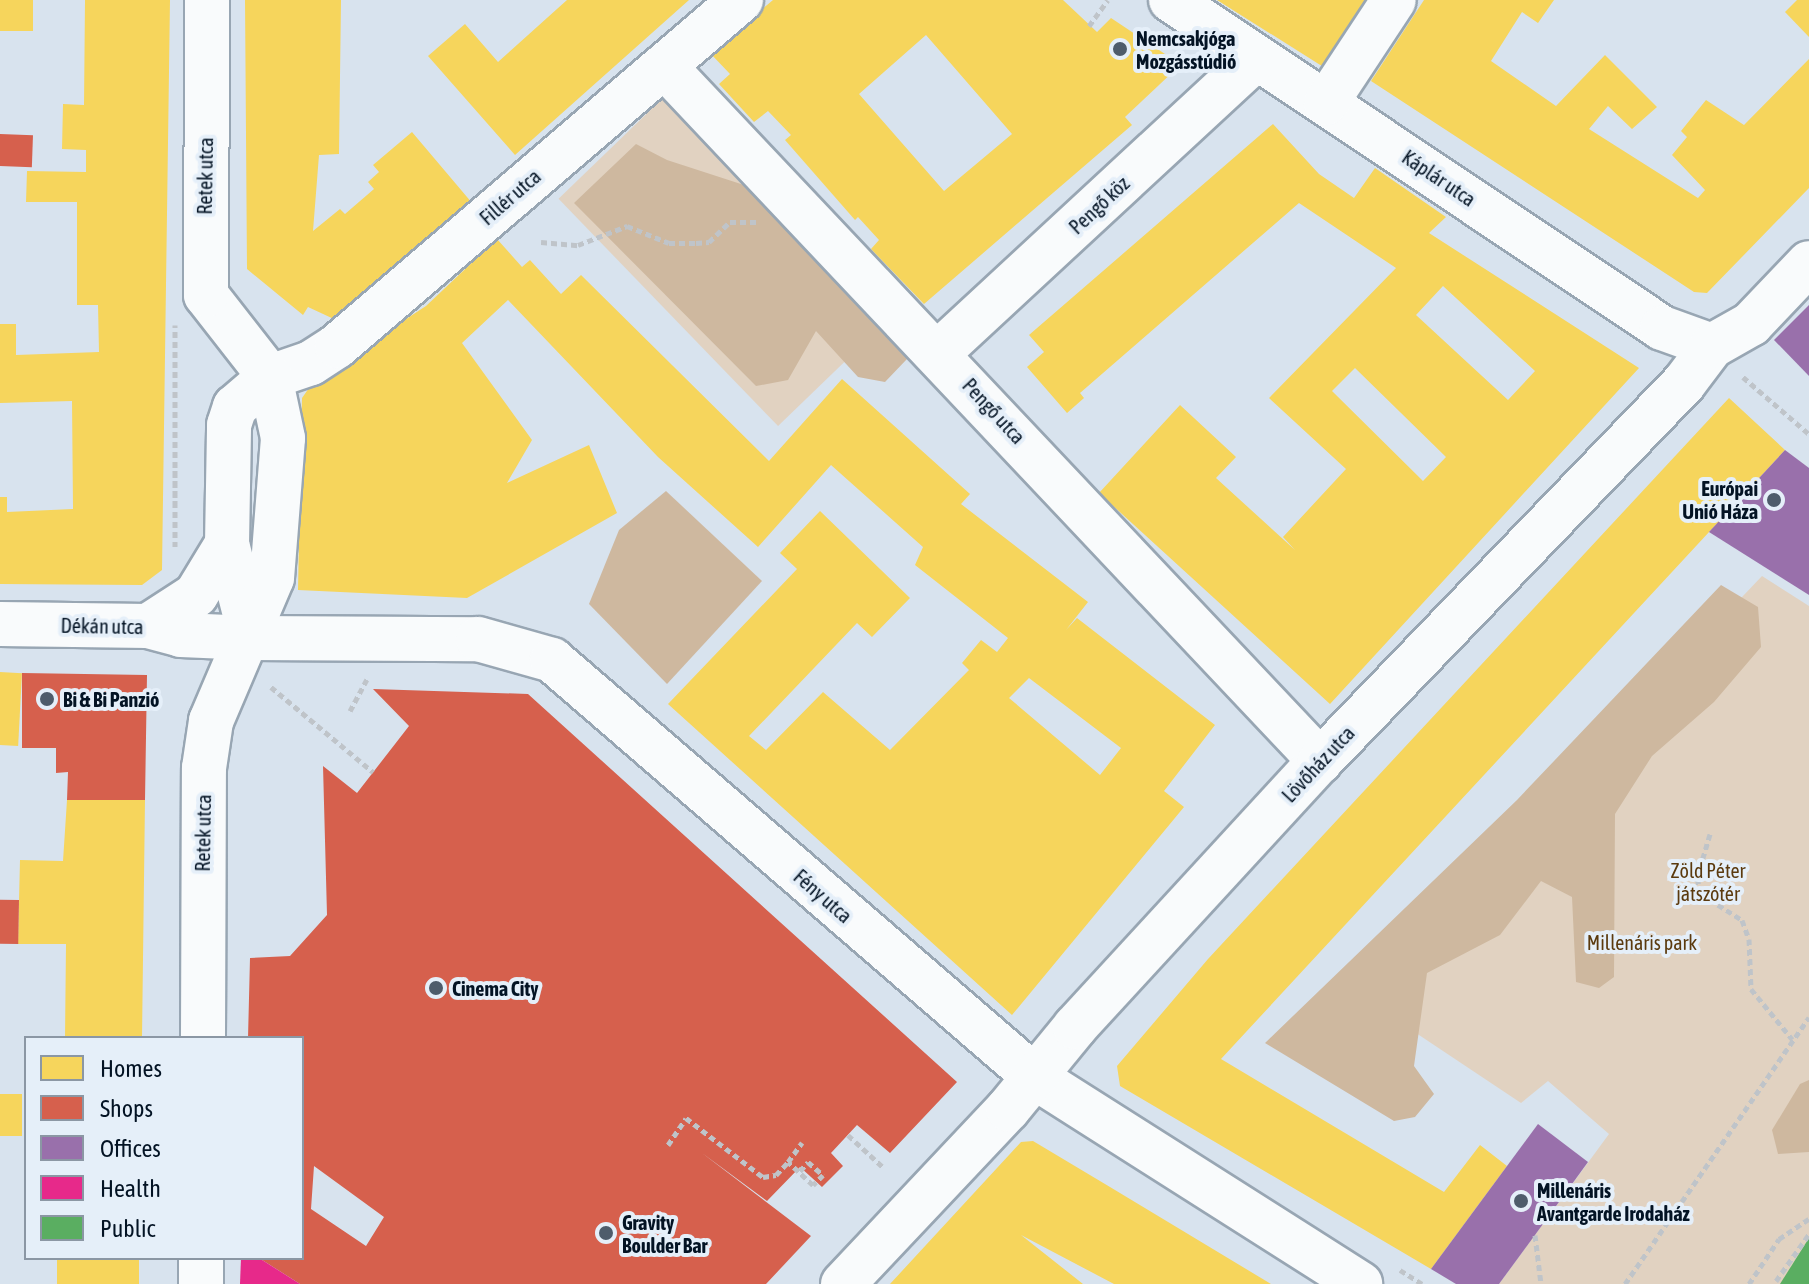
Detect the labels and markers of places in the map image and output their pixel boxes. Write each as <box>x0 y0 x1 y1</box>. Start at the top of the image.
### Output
place label: Nemcsakjóga Mozgásstúdió <box>1136 26 1236 73</box>
marker: Nemcsakjóga Mozgásstúdió <box>1111 40 1129 58</box>
place label: Európai Unió Háza <box>1682 476 1758 523</box>
marker: Európai Unió Háza <box>1765 491 1783 509</box>
place label: Bi & Bi Panzió <box>63 687 159 711</box>
marker: Bi & Bi Panzió <box>38 690 56 708</box>
place label: Cinema City <box>452 976 538 1000</box>
marker: Cinema City <box>427 979 445 997</box>
place label: Millenáris Avantgarde Irodaház <box>1537 1178 1690 1225</box>
marker: Millenáris Avantgarde Irodaház <box>1512 1192 1530 1210</box>
place label: Gravity Boulder Bar <box>622 1210 708 1257</box>
marker: Gravity Boulder Bar <box>597 1224 615 1242</box>

